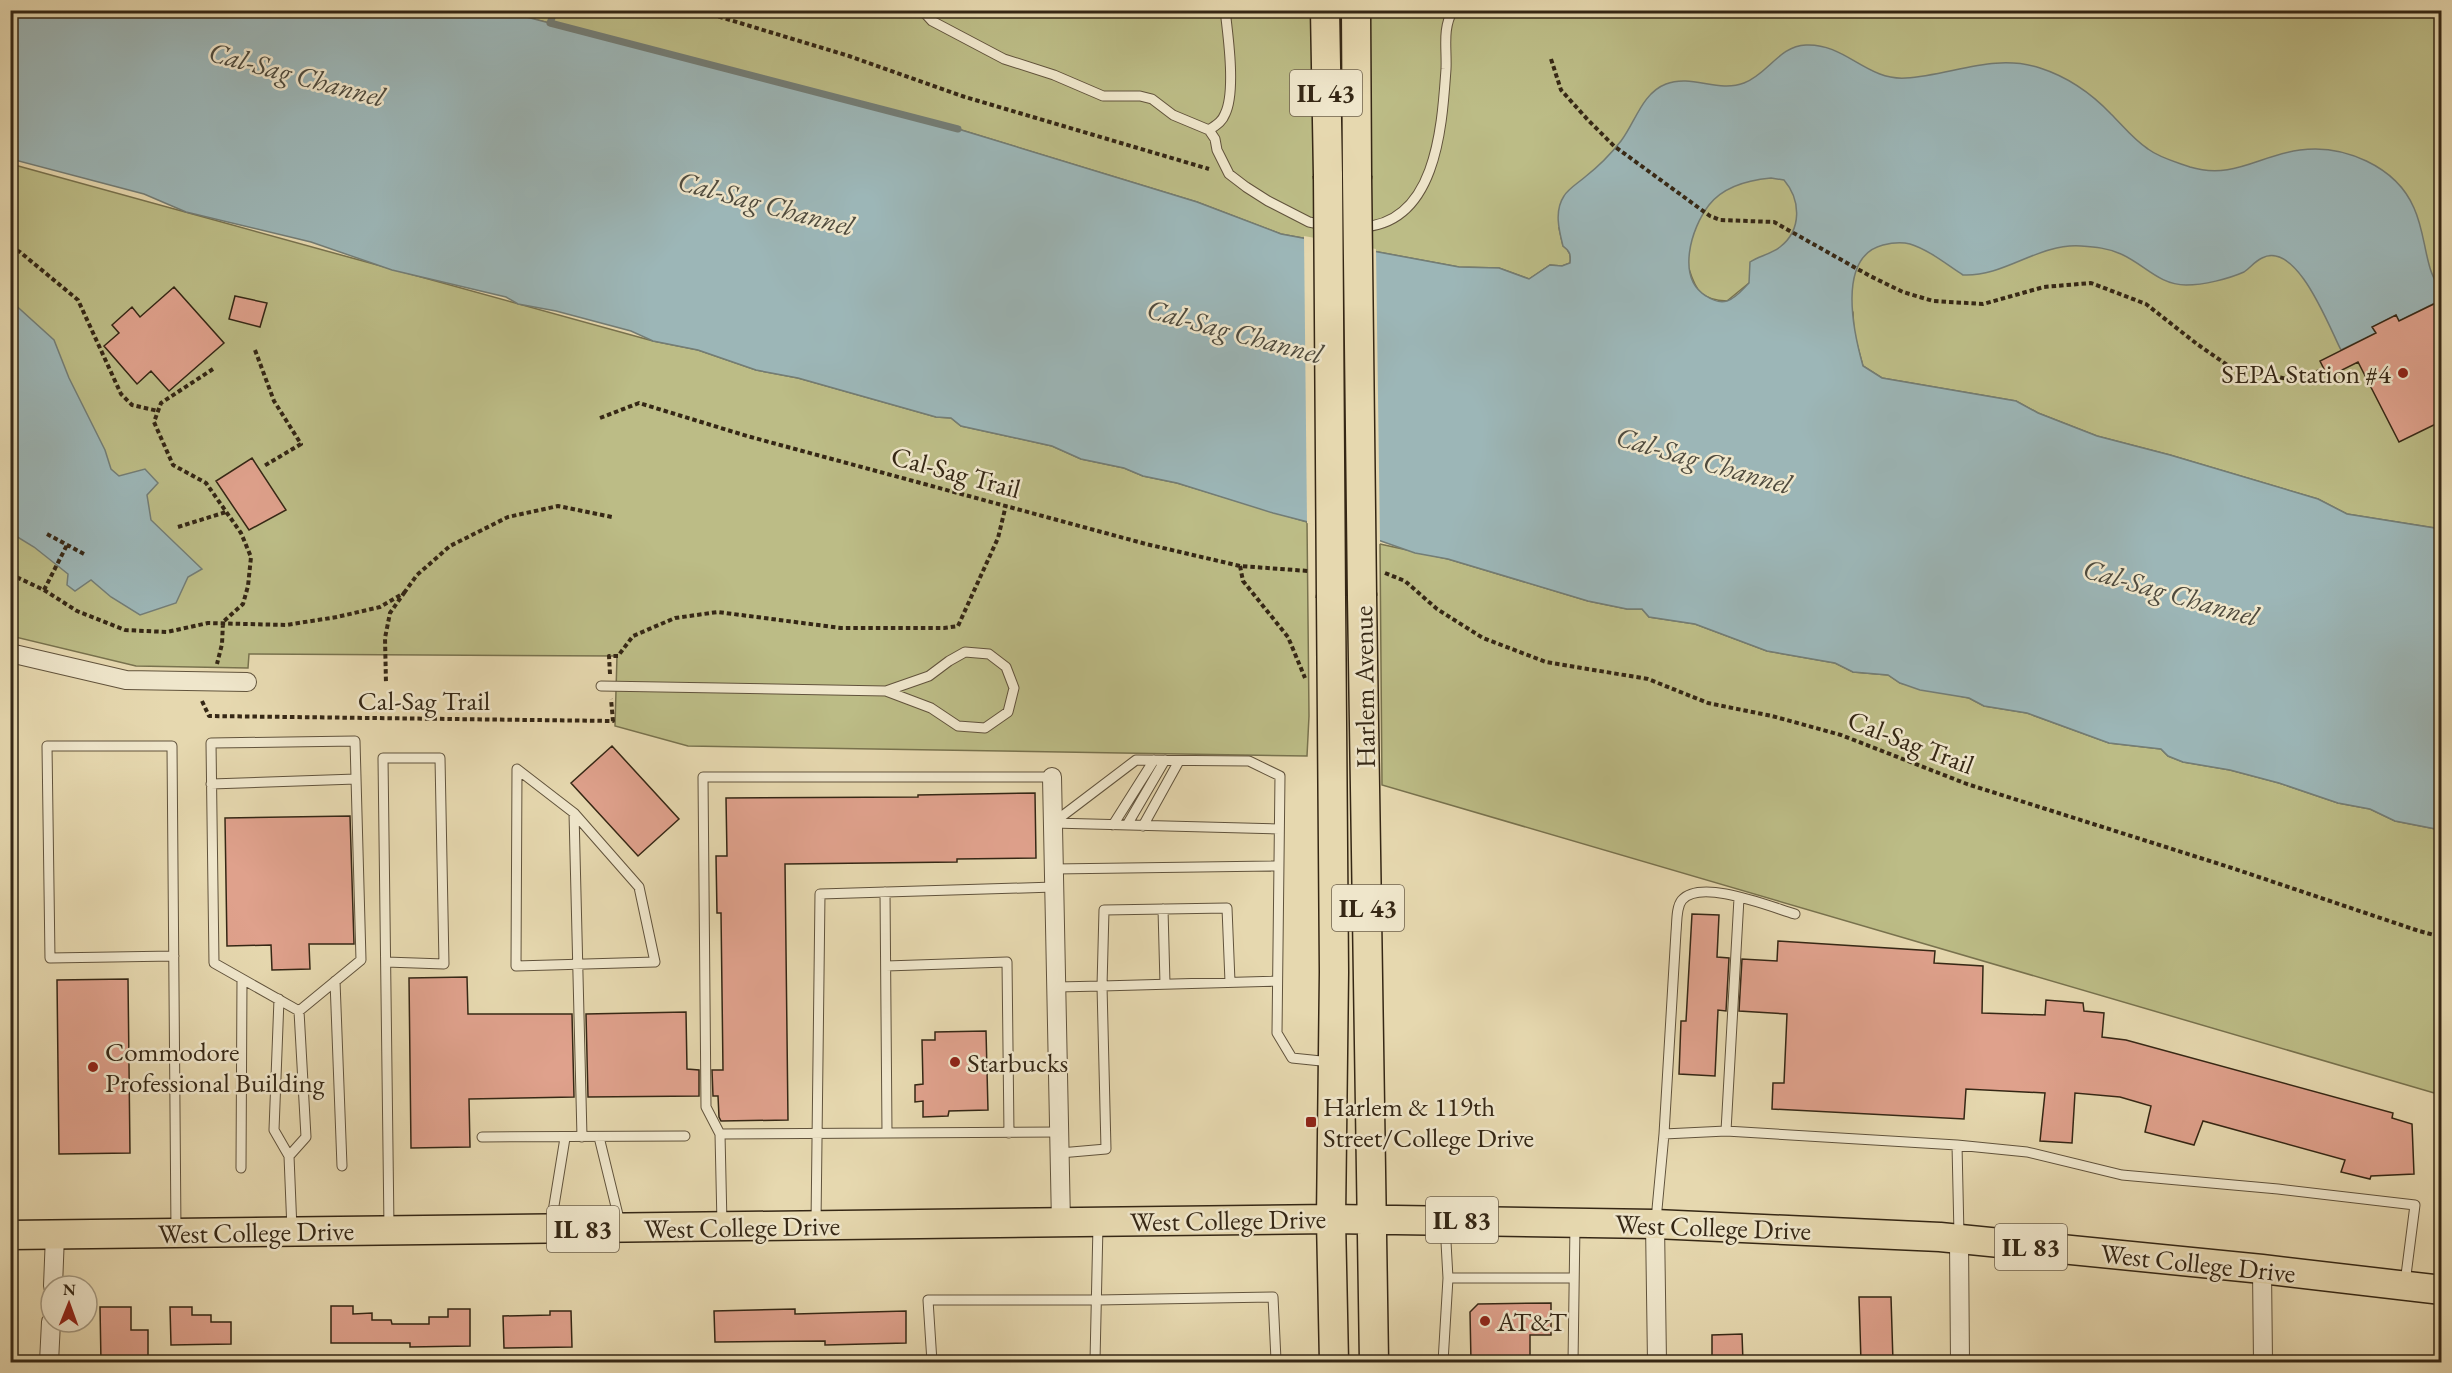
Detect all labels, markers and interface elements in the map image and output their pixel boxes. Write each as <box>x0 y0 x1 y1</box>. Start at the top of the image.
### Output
water label: Cal-Sag Channel <box>205 33 390 115</box>
road number: IL 43 <box>1290 70 1362 116</box>
water label: Cal-Sag Channel <box>674 162 859 244</box>
water label: Cal-Sag Channel <box>1143 290 1328 372</box>
place label: SEPA Station #4 <box>2221 356 2392 391</box>
marker: SEPA Station #4 <box>2396 366 2410 380</box>
water label: Cal-Sag Channel <box>1612 418 1797 502</box>
street label: Cal-Sag Trail <box>887 438 1025 506</box>
water label: Cal-Sag Channel <box>2079 550 2264 634</box>
street label: Harlem Avenue <box>1345 605 1383 769</box>
street label: Cal-Sag Trail <box>358 683 490 718</box>
street label: Cal-Sag Trail <box>1843 702 1979 782</box>
road number: IL 43 <box>1332 885 1404 931</box>
place label: Commodore Professional Building <box>105 1034 325 1100</box>
place label: Starbucks <box>967 1045 1068 1080</box>
marker: Starbucks <box>948 1055 962 1069</box>
marker: Commodore Professional Building <box>86 1060 100 1074</box>
place label: Harlem & 119th Street/College Drive <box>1323 1089 1534 1155</box>
marker: Harlem & 119th Street/College Drive <box>1304 1115 1318 1129</box>
road number: IL 83 <box>1426 1197 1498 1243</box>
street label: West College Drive <box>1130 1201 1326 1239</box>
road number: IL 83 <box>547 1206 619 1252</box>
street label: West College Drive <box>1614 1206 1812 1248</box>
street label: West College Drive <box>644 1208 840 1246</box>
street label: West College Drive <box>158 1213 354 1251</box>
road number: IL 83 <box>1995 1224 2067 1270</box>
street label: West College Drive <box>2099 1235 2297 1291</box>
north arrow <box>39 1274 99 1334</box>
text: N <box>63 1279 76 1300</box>
place label: AT&T <box>1496 1304 1568 1339</box>
marker: AT&T <box>1478 1314 1492 1328</box>

